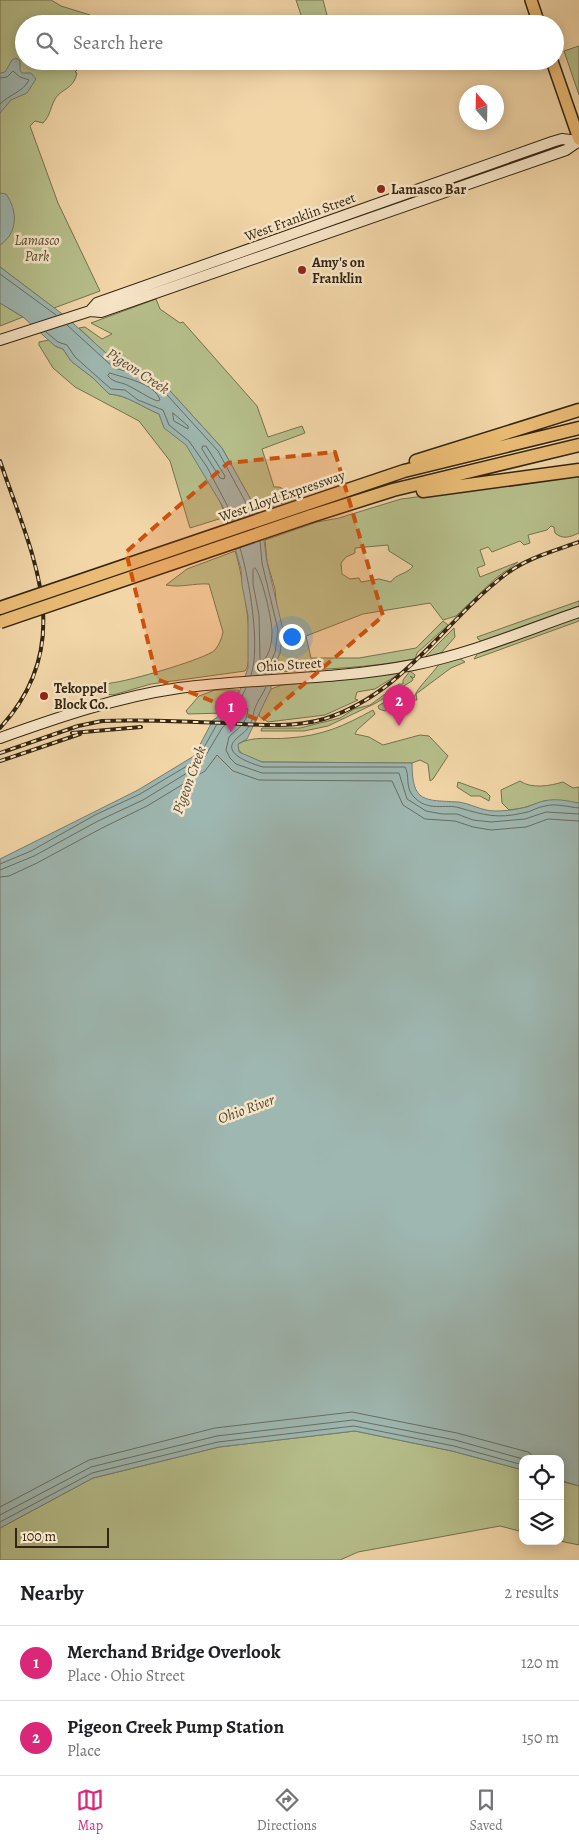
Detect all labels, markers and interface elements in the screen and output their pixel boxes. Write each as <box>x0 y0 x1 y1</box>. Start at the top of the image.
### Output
search box <box>15 15 564 70</box>
icon: search <box>33 29 61 57</box>
text: Search here <box>73 30 163 56</box>
north arrow <box>459 85 504 130</box>
place label: Lamasco Bar <box>391 180 466 199</box>
marker: Lamasco Bar <box>375 183 387 195</box>
street label: West Franklin Street <box>241 188 358 246</box>
park label: Lamasco Park <box>14 231 60 266</box>
place label: Amy's on Franklin <box>311 253 365 288</box>
marker: Amy's on Franklin <box>296 264 308 276</box>
water label: Pigeon Creek <box>103 343 174 399</box>
street label: West Lloyd Expressway <box>216 465 348 527</box>
your location <box>279 624 305 650</box>
street label: Ohio Street <box>256 653 323 677</box>
place label: Tekoppel Block Co. <box>54 679 108 714</box>
pin: 2 <box>383 685 415 726</box>
marker: Tekoppel Block Co. <box>38 690 50 702</box>
pin: 1 <box>215 691 247 732</box>
water label: Pigeon Creek <box>167 743 211 817</box>
water label: Ohio River <box>215 1089 278 1129</box>
map controls <box>519 1455 564 1545</box>
button: locate <box>519 1455 564 1500</box>
button: layers <box>519 1500 564 1545</box>
scale bar <box>15 1525 109 1548</box>
text: 100 m <box>22 1527 56 1546</box>
text: Nearby <box>20 1579 83 1607</box>
text: 2 results <box>504 1582 559 1604</box>
text: Merchand Bridge Overlook <box>67 1639 280 1665</box>
text: 1 <box>33 1652 39 1674</box>
text: 120 m <box>521 1652 559 1674</box>
text: Place · Ohio Street <box>67 1665 185 1687</box>
text: Pigeon Creek Pump Station <box>67 1714 284 1740</box>
text: 2 <box>32 1727 40 1749</box>
text: 150 m <box>522 1727 559 1749</box>
text: Place <box>67 1740 101 1762</box>
tab: Map <box>76 1786 104 1835</box>
tab: Directions <box>257 1786 317 1835</box>
tab: Saved <box>470 1786 503 1835</box>

